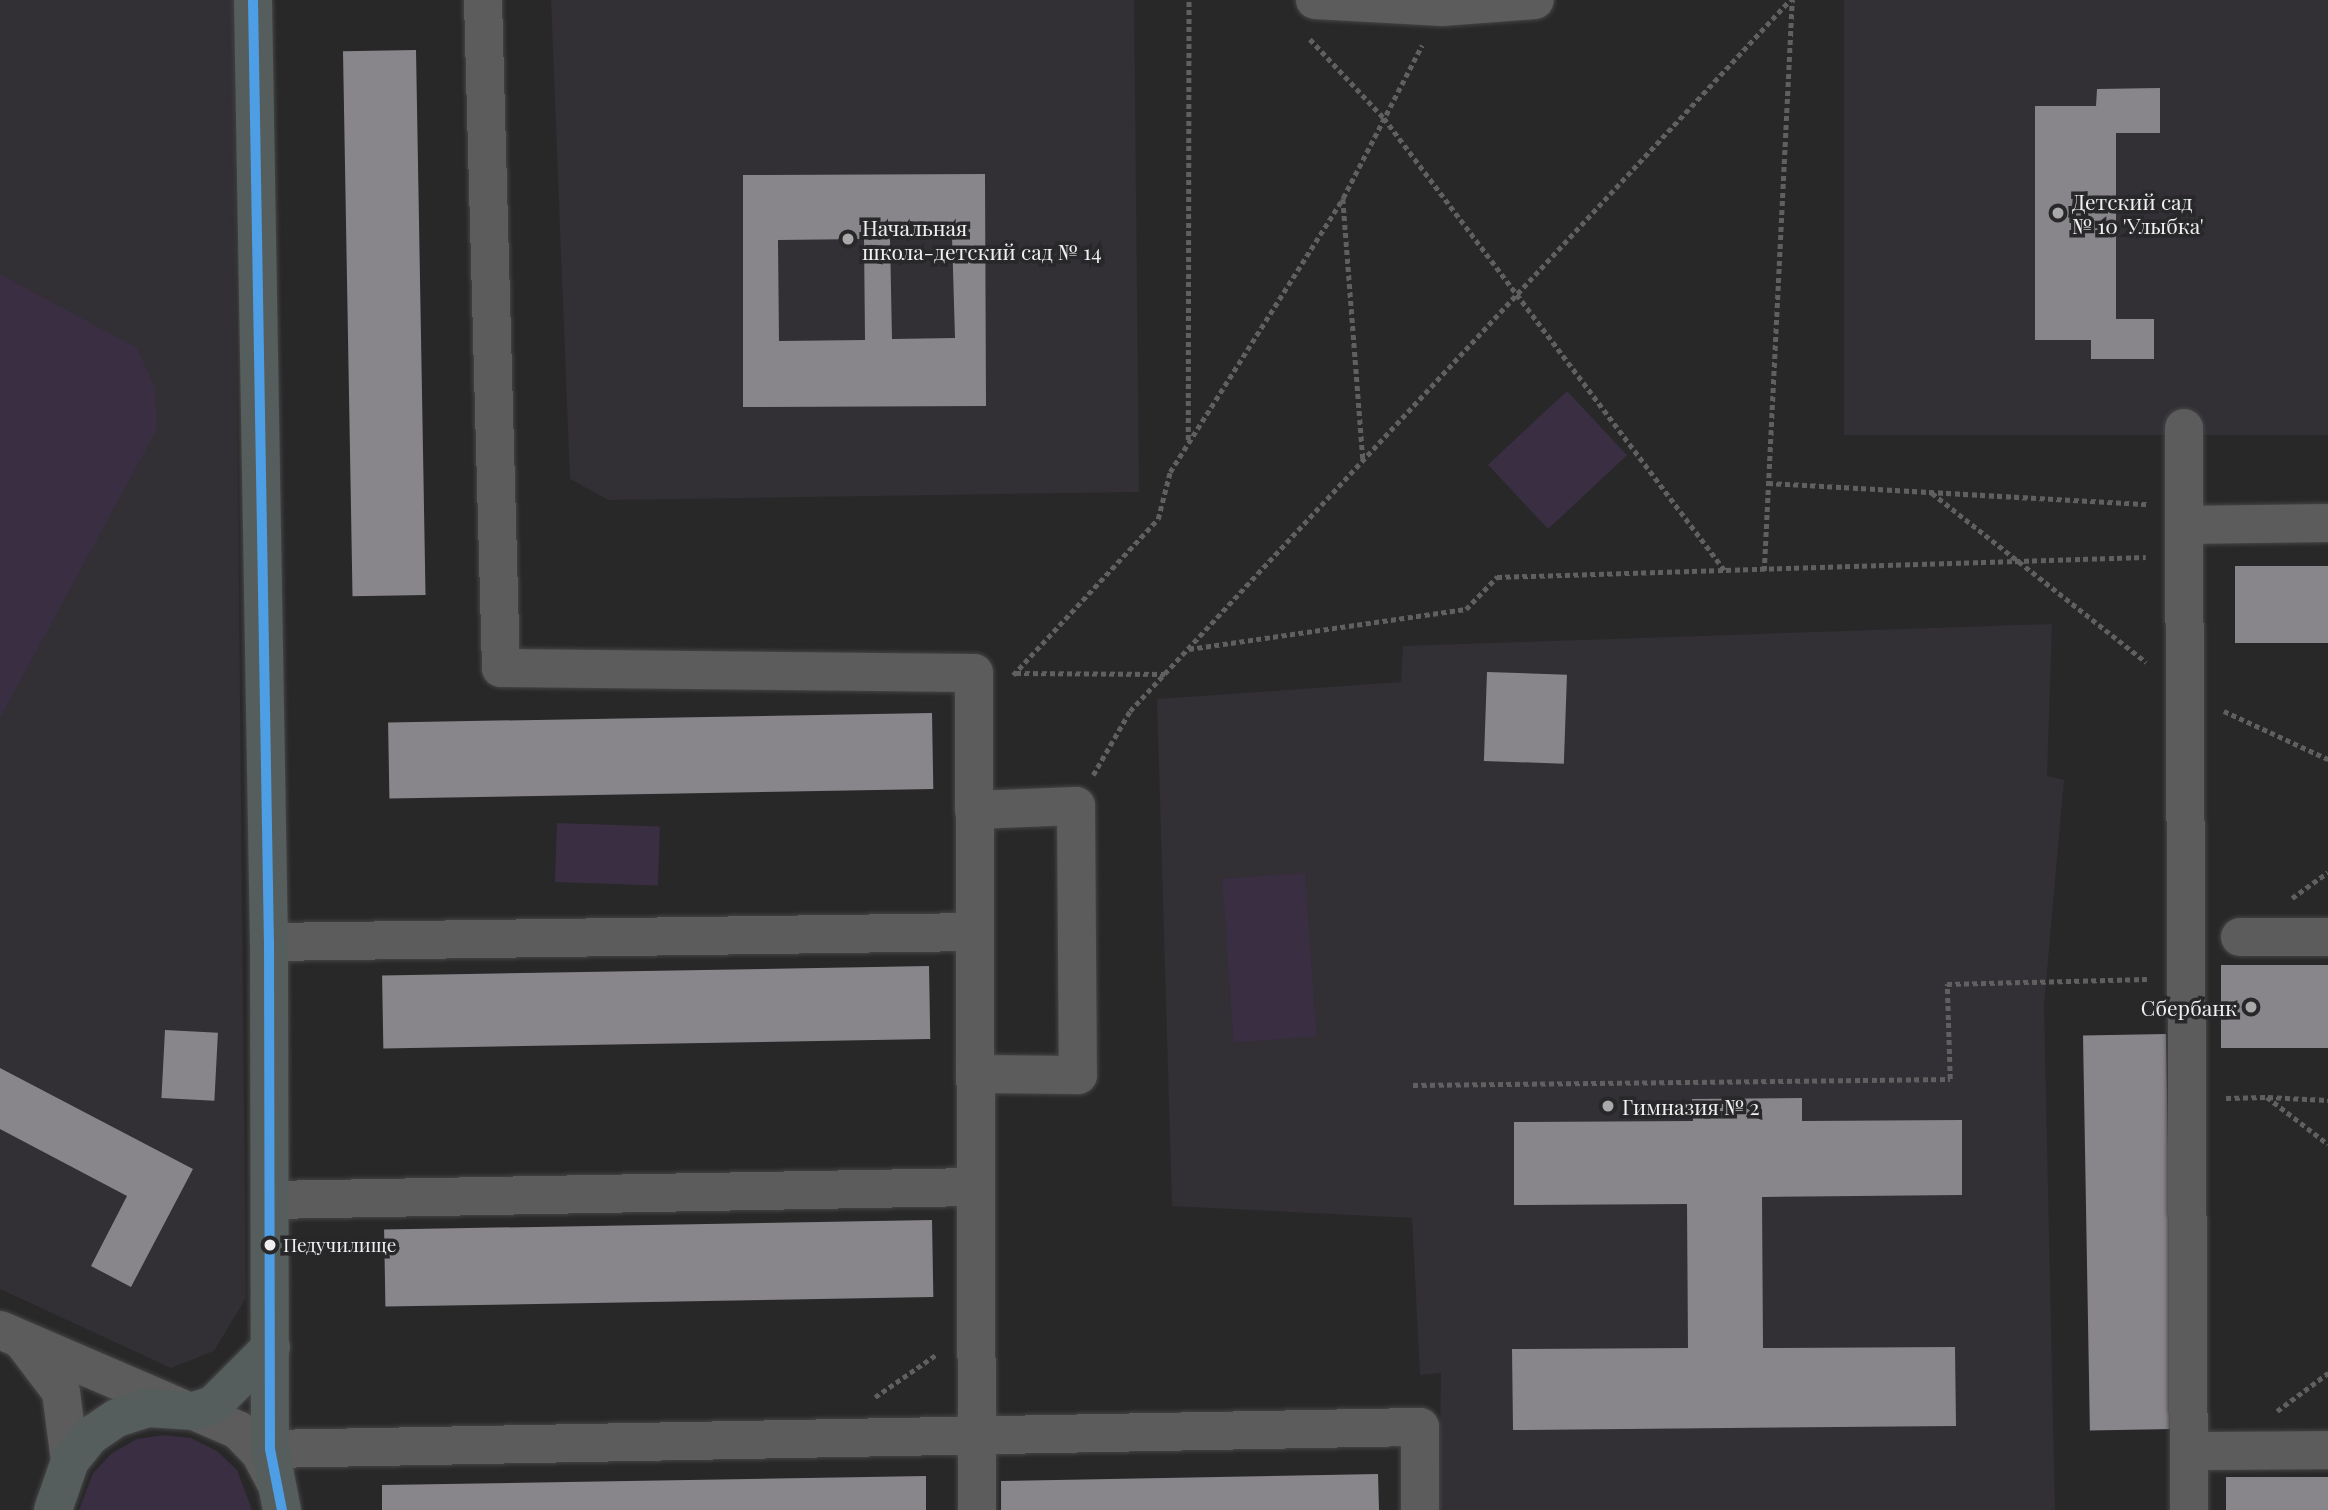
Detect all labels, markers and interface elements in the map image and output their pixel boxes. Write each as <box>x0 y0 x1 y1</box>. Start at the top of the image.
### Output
place label: Детский сад № 10 'Улыбка' <box>2072 188 2204 238</box>
marker: Детский сад № 10 'Улыбка' <box>2050 205 2066 221</box>
place label: Начальная школа-детский сад № 14 <box>862 214 1102 264</box>
marker: Начальная школа-детский сад № 14 <box>840 231 856 247</box>
place label: Сбербанк <box>2141 994 2237 1020</box>
marker: Сбербанк <box>2243 999 2259 1015</box>
place label: Гимназия № 2 <box>1622 1093 1759 1119</box>
marker: Гимназия № 2 <box>1600 1098 1616 1114</box>
place label: Педучилище <box>283 1234 396 1256</box>
marker: Педучилище <box>263 1238 277 1252</box>

